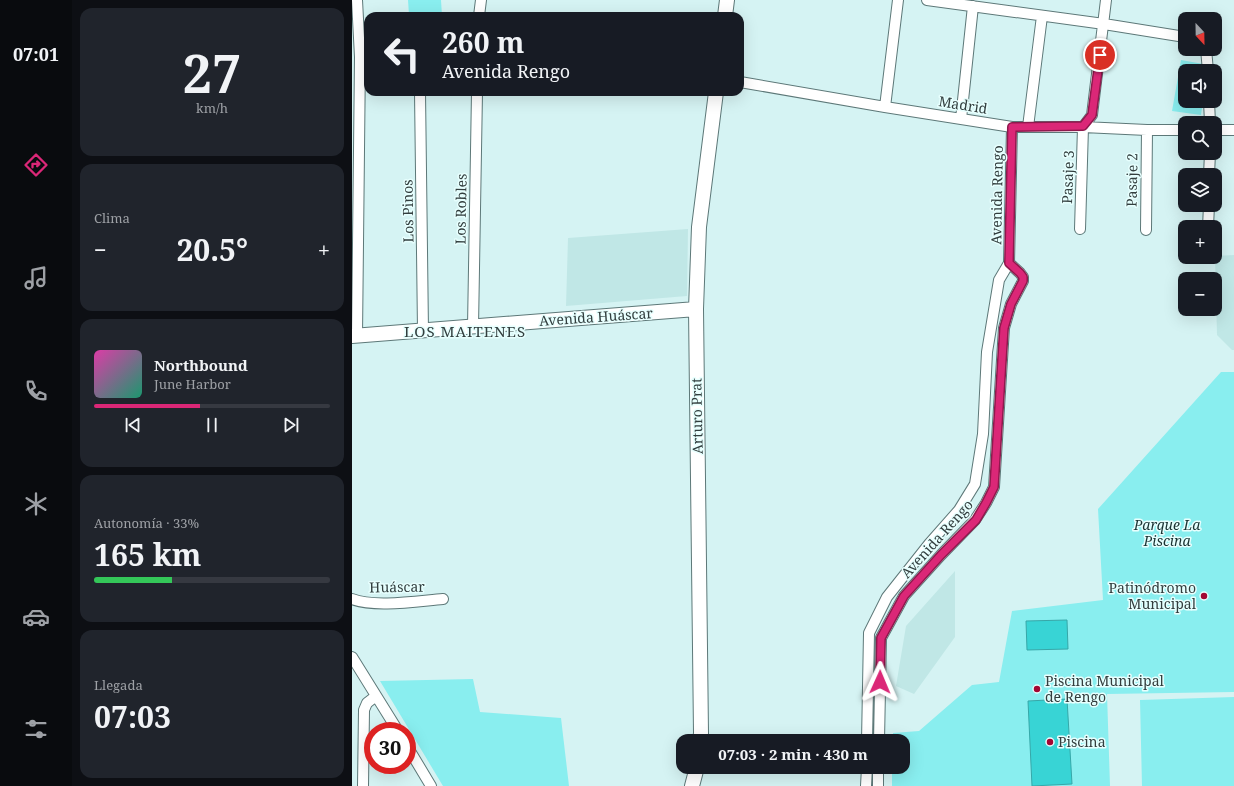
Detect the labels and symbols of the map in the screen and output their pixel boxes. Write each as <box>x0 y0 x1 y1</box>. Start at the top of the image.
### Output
north arrow <box>1178 12 1222 56</box>
pin <box>1083 38 1117 72</box>
street label: Madrid <box>937 91 989 118</box>
street label: Avenida Rengo <box>986 145 1007 245</box>
street label: Pasaje 3 <box>1057 150 1078 204</box>
street label: Pasaje 2 <box>1122 153 1141 207</box>
street label: Los Robles <box>450 173 471 245</box>
street label: Los Pinos <box>397 179 418 243</box>
street label: Avenida Huáscar <box>539 303 654 330</box>
district label: LOS MAITENES <box>404 321 526 341</box>
street label: Arturo Prat <box>686 378 707 454</box>
street label: Avenida Rengo <box>896 495 977 582</box>
park label: Parque La Piscina <box>1133 515 1201 550</box>
street label: Huáscar <box>369 577 425 596</box>
place label: Patinódromo Municipal <box>1109 578 1197 613</box>
marker: Patinódromo Municipal <box>1199 591 1209 601</box>
position arrow <box>859 661 901 703</box>
place label: Piscina Municipal de Rengo <box>1045 671 1165 706</box>
marker: Piscina Municipal de Rengo <box>1032 684 1042 694</box>
speed limit sign: 30 <box>364 722 416 774</box>
place label: Piscina <box>1058 732 1106 751</box>
marker: Piscina <box>1045 737 1055 747</box>

